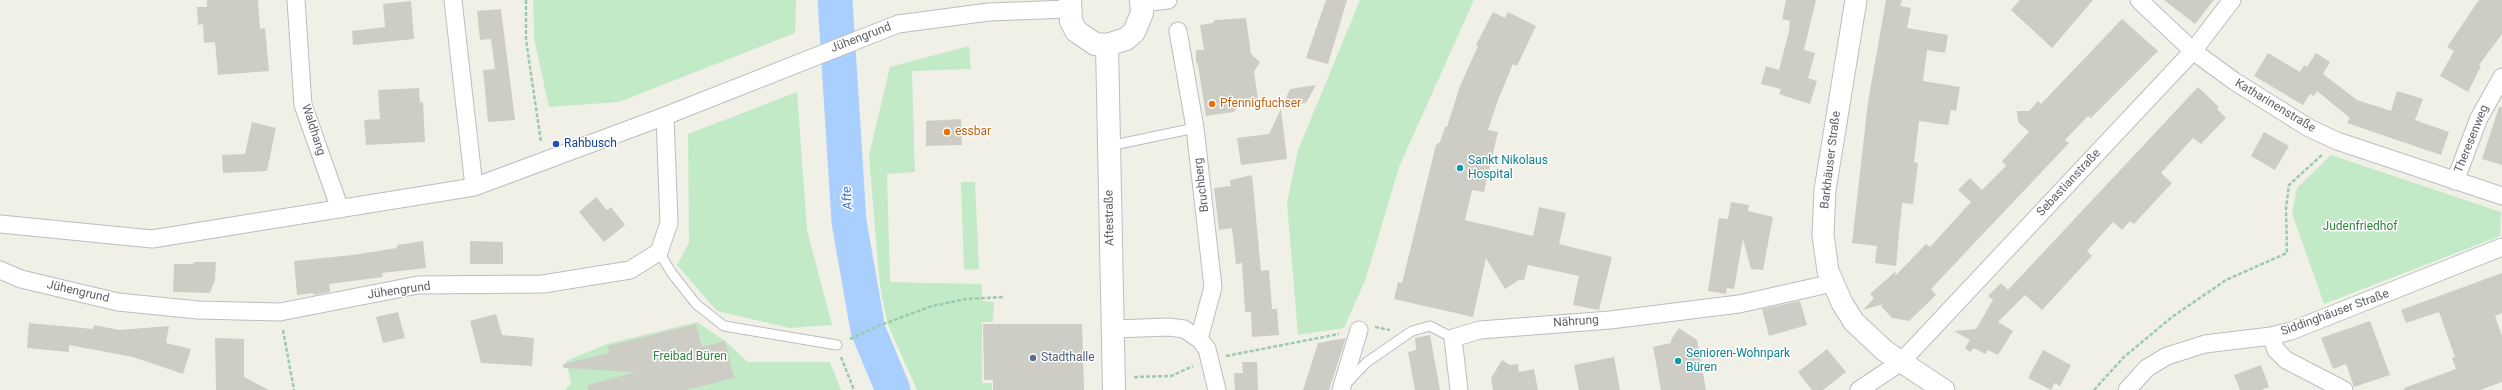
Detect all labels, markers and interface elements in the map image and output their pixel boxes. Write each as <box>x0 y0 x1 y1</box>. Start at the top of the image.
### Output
street label: Jühengrund <box>829 20 893 56</box>
street label: Katharinenstraße <box>2232 76 2318 136</box>
place label: Pfennigfuchser <box>1220 97 1301 111</box>
marker: Pfennigfuchser <box>1207 99 1217 109</box>
street label: Waldhang <box>298 102 328 158</box>
street label: Theresenweg <box>2452 103 2492 175</box>
street label: Barkhäuser Straße <box>1818 110 1844 210</box>
place label: essbar <box>955 125 991 139</box>
marker: essbar <box>942 127 952 137</box>
place label: Rahbusch <box>564 137 617 151</box>
marker: Rahbusch <box>551 139 561 149</box>
street label: Sebastianstraße <box>2034 146 2104 220</box>
place label: Sankt Nikolaus Hospital <box>1468 154 1548 182</box>
street label: Bruchberg <box>1192 157 1212 213</box>
marker: Sankt Nikolaus Hospital <box>1455 163 1465 173</box>
water label: Afte <box>839 186 857 210</box>
street label: Aftestraße <box>1102 190 1118 246</box>
park label: Judenfriedhof <box>2323 220 2397 234</box>
street label: Jühengrund <box>45 278 111 306</box>
street label: Jühengrund <box>366 279 432 303</box>
street label: Siddinghäuser Straße <box>2279 287 2391 339</box>
street label: Nährung <box>1553 313 1599 331</box>
place label: Senioren-Wohnpark Büren <box>1686 347 1790 375</box>
park label: Freibad Büren <box>653 350 727 364</box>
place label: Stadthalle <box>1041 351 1095 365</box>
marker: Stadthalle <box>1028 353 1038 363</box>
marker: Senioren-Wohnpark Büren <box>1673 356 1683 366</box>

